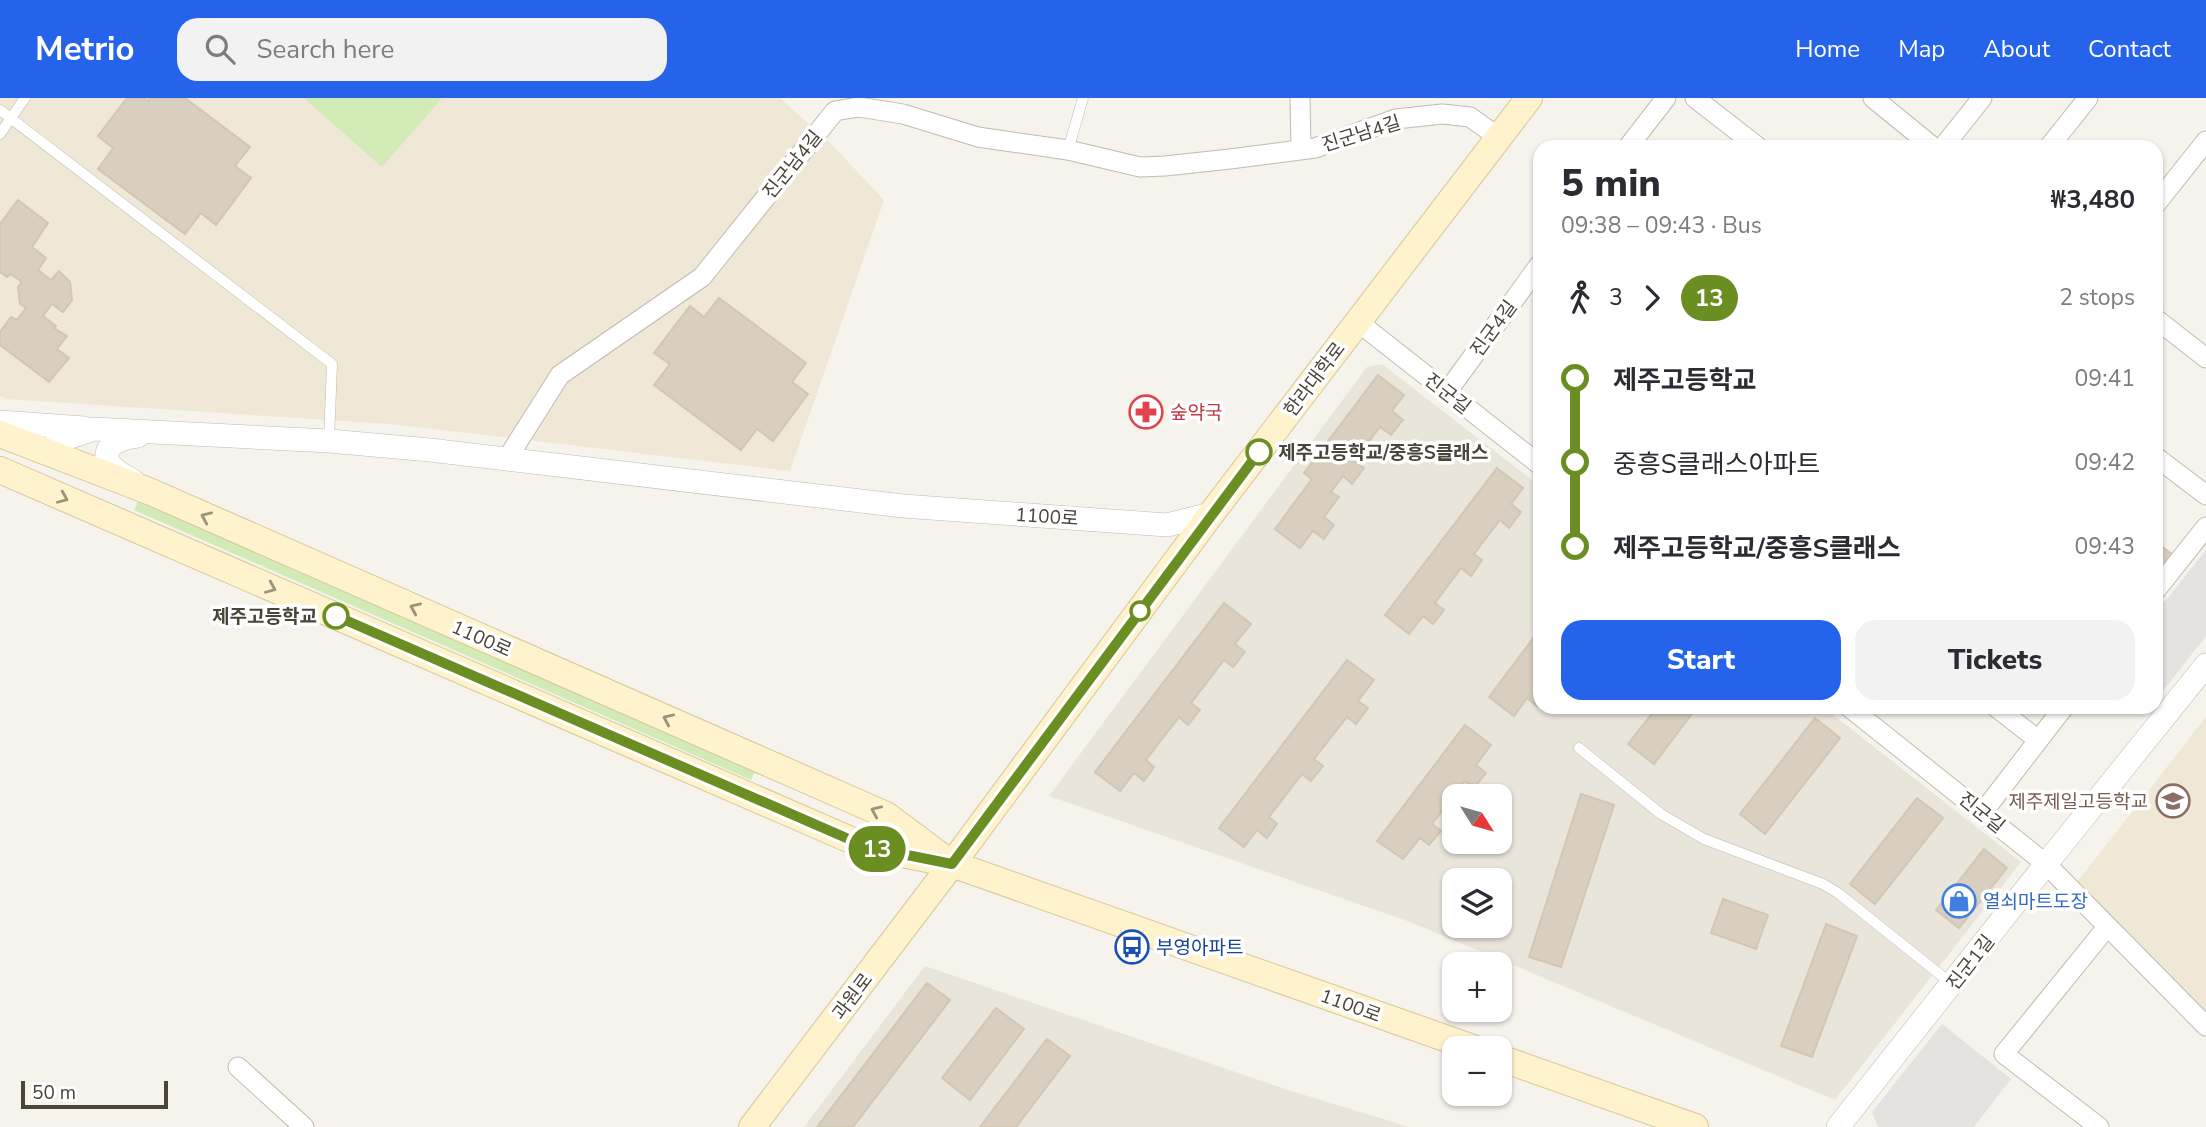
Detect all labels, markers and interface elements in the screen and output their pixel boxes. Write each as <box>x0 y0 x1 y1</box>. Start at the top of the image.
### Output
search box <box>177 18 667 81</box>
text: Metrio <box>35 27 135 72</box>
icon: search <box>201 30 239 68</box>
text: Search here <box>257 32 394 67</box>
text: Home <box>1795 33 1860 65</box>
text: Map <box>1898 33 1945 65</box>
text: About <box>1983 33 2050 65</box>
text: Contact <box>2088 33 2171 65</box>
street label: 진군남4길 <box>1319 110 1404 158</box>
street label: 진군남4길 <box>757 125 828 204</box>
text: 5 min <box>1561 158 1661 209</box>
text: ₩3,480 <box>2051 182 2135 217</box>
text: 09:38 – 09:43 · Bus <box>1561 210 1762 241</box>
icon: walk <box>1561 279 1599 317</box>
icon: forward <box>1633 279 1671 317</box>
text: 3 <box>1609 282 1623 313</box>
text: 13 <box>1695 282 1724 314</box>
text: 2 stops <box>2059 282 2135 313</box>
street label: 진군4길 <box>1465 295 1523 362</box>
street label: 한라대학로 <box>1278 337 1351 422</box>
text: 제주고등학교 <box>1613 363 1757 398</box>
text: 09:41 <box>2075 363 2135 394</box>
street label: 진군길 <box>1419 367 1476 420</box>
pharmacy icon: 숲약국 <box>1127 393 1165 431</box>
place label: 숲약국 <box>1170 400 1222 426</box>
marker: 제주고등학교/중흥S클래스 <box>1246 439 1272 465</box>
place label: 제주고등학교/중흥S클래스 <box>1278 440 1488 466</box>
text: 중흥S클래스아파트 <box>1613 447 1820 482</box>
text: 09:42 <box>2075 447 2135 478</box>
one-way arrow <box>55 490 68 504</box>
street label: 1100로 <box>1015 502 1079 532</box>
one-way arrow <box>201 511 213 525</box>
text: 제주고등학교/중흥S클래스 <box>1613 531 1901 566</box>
text: 09:43 <box>2075 531 2135 562</box>
one-way arrow <box>264 580 276 594</box>
unlabelled marker <box>1130 601 1150 621</box>
one-way arrow <box>409 602 422 616</box>
marker: 제주고등학교 <box>323 603 349 629</box>
place label: 제주고등학교 <box>212 604 317 630</box>
street label: 1100로 <box>447 614 516 664</box>
button: Start <box>1561 620 1841 700</box>
button: Tickets <box>1855 620 2135 700</box>
one-way arrow <box>663 713 675 727</box>
school or university icon: 제주제일고등학교 <box>2154 782 2192 820</box>
north arrow <box>1442 784 1512 854</box>
map controls <box>1442 784 1512 1106</box>
street label: 진군길 <box>1953 786 2010 839</box>
place label: 제주제일고등학교 <box>2008 789 2148 815</box>
one-way arrow <box>871 805 883 819</box>
line badge: 13 <box>846 826 908 872</box>
text: 13 <box>863 833 891 865</box>
button: layers <box>1442 868 1512 938</box>
shop icon: 열쇠마트도장 <box>1940 882 1978 920</box>
place label: 열쇠마트도장 <box>1983 889 2088 915</box>
bus stop icon: 부영아파트 <box>1113 928 1151 966</box>
street label: 진군1길 <box>1941 929 2001 996</box>
place label: 부영아파트 <box>1156 935 1243 961</box>
button: + <box>1442 952 1512 1022</box>
street label: 과원로 <box>827 968 879 1025</box>
street label: 1100로 <box>1317 983 1385 1029</box>
button: − <box>1442 1036 1512 1106</box>
scale bar <box>21 1078 168 1110</box>
text: 50 m <box>32 1080 76 1106</box>

